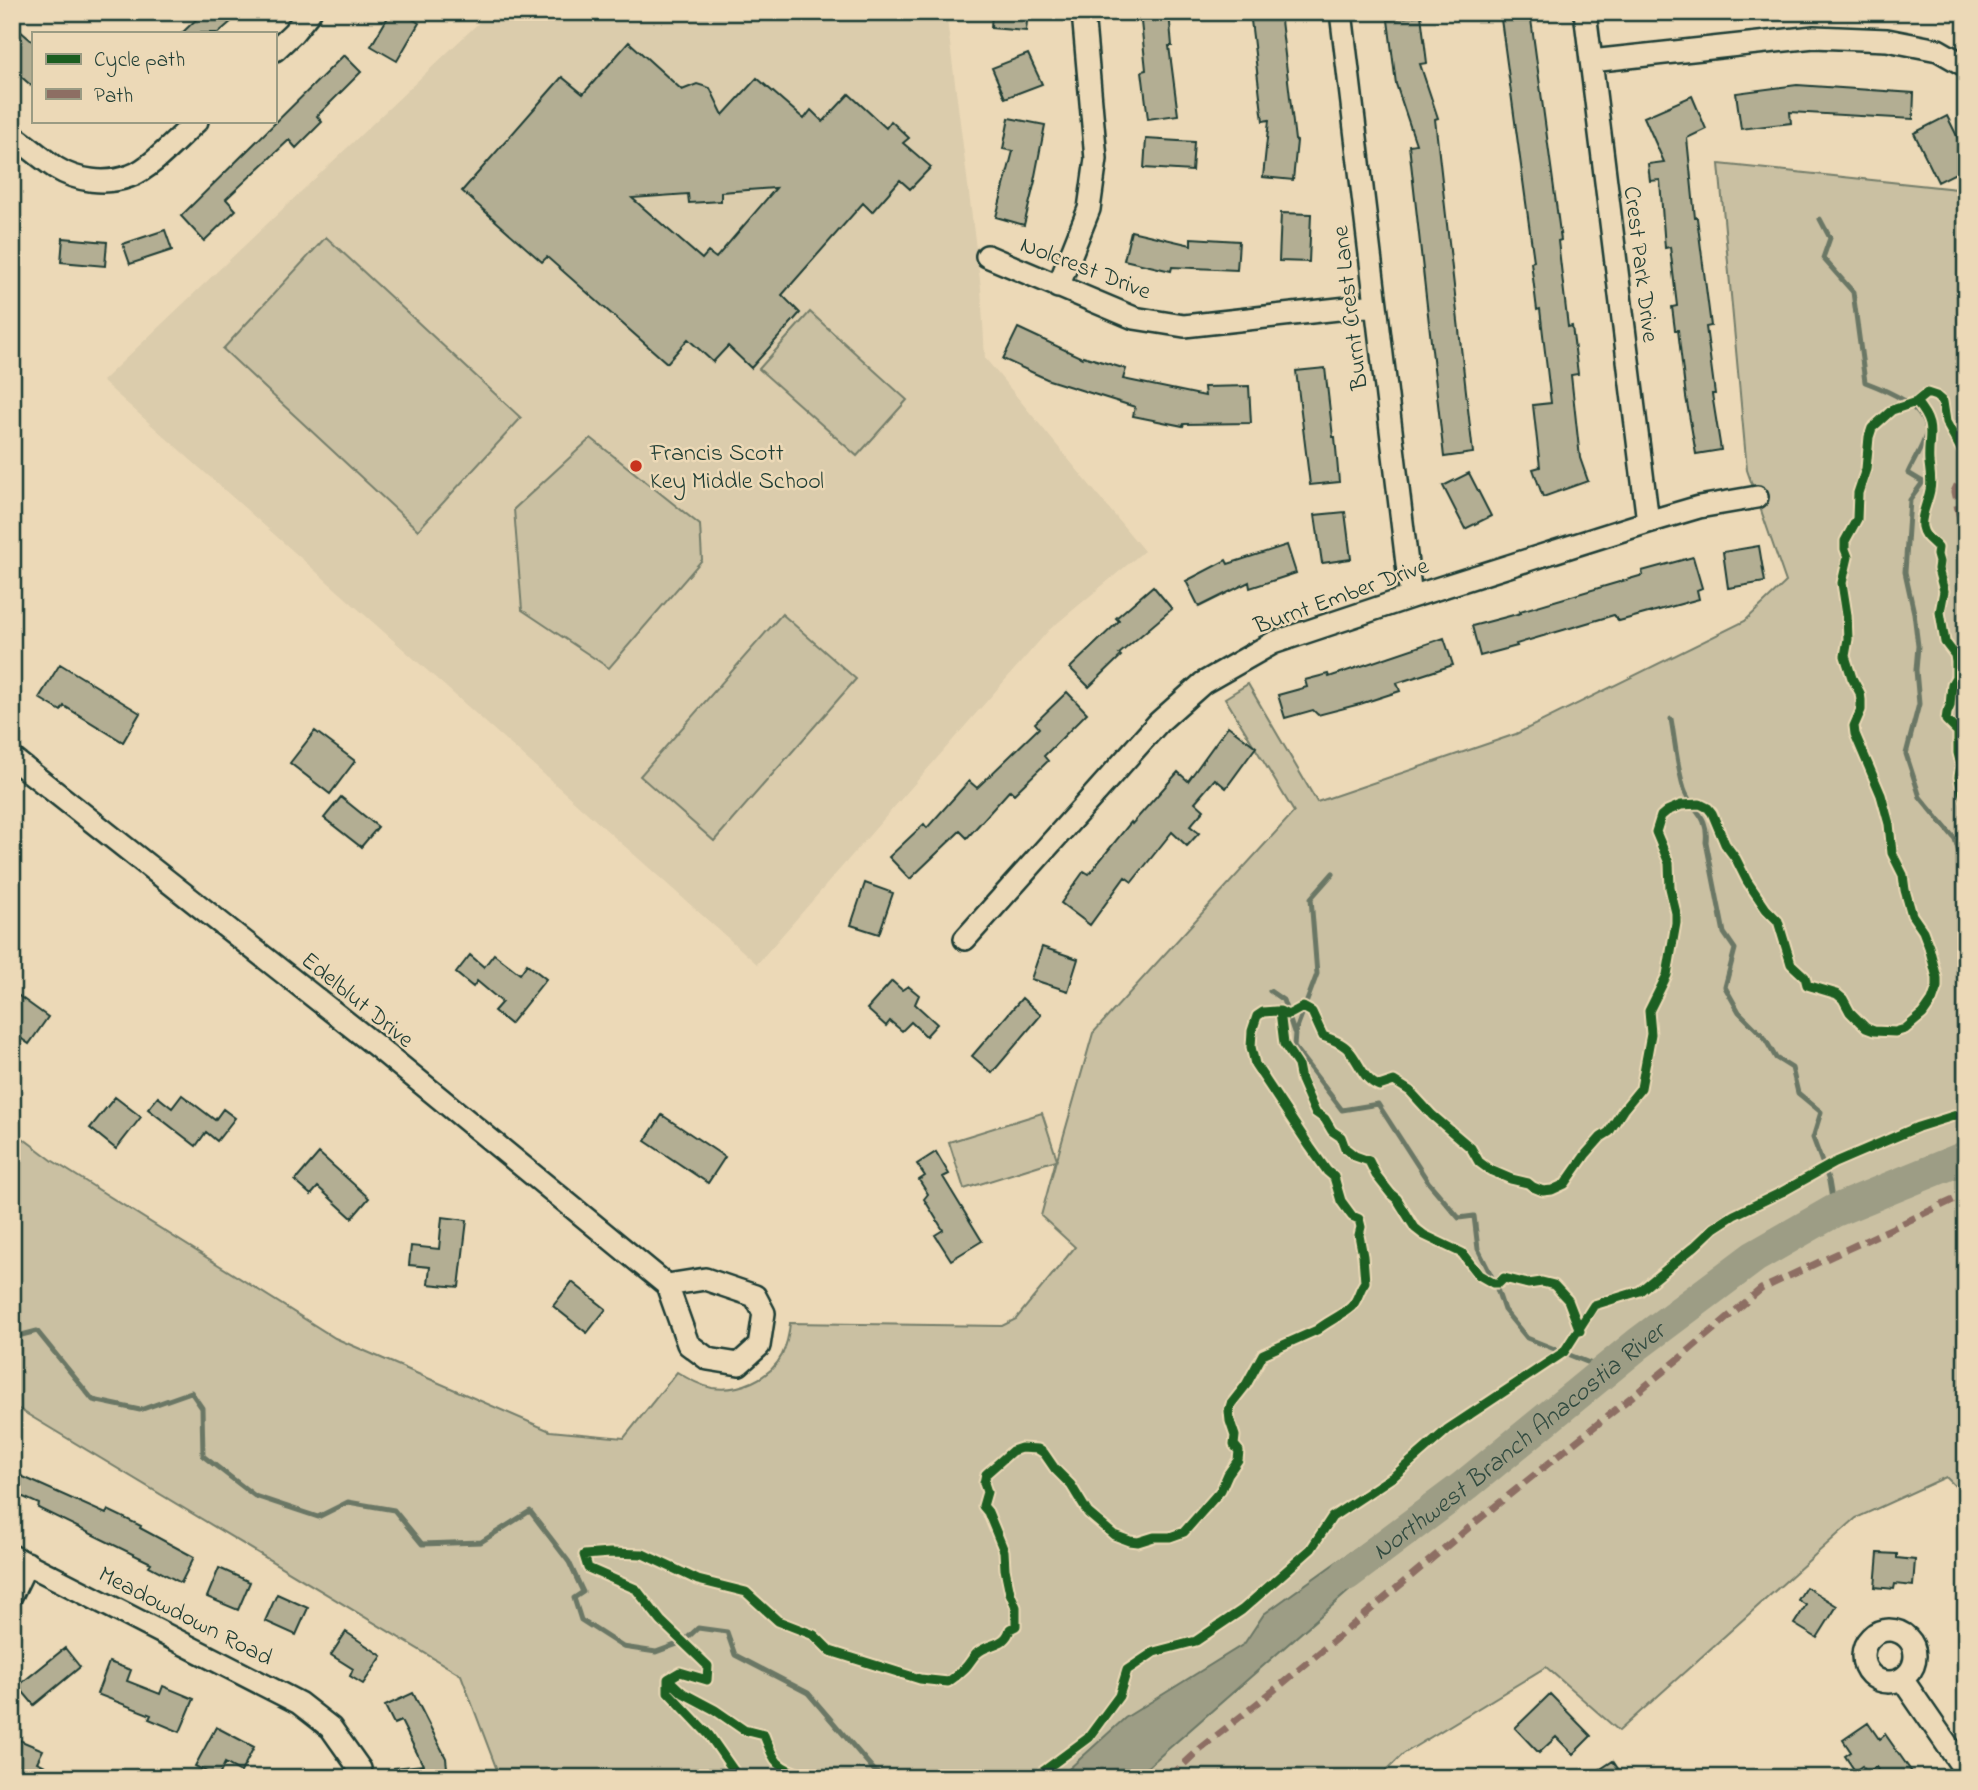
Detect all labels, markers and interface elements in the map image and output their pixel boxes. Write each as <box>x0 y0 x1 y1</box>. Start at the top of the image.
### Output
legend <box>32 32 276 122</box>
text: Cycle path <box>94 46 185 78</box>
text: Path <box>94 82 133 112</box>
street label: Crest Park Drive <box>1613 184 1666 345</box>
street label: Burnt Crest Lane <box>1324 223 1379 393</box>
street label: Nolcrest Drive <box>1015 228 1156 310</box>
place label: Francis Scott Key Middle School <box>649 437 824 501</box>
marker: Francis Scott Key Middle School <box>628 458 644 474</box>
street label: Burnt Ember Drive <box>1249 549 1434 645</box>
street label: Edelblut Drive <box>292 944 421 1058</box>
water label: Northwest Branch Anacostia River <box>1365 1312 1676 1571</box>
street label: Meadowdown Road <box>92 1558 279 1677</box>

